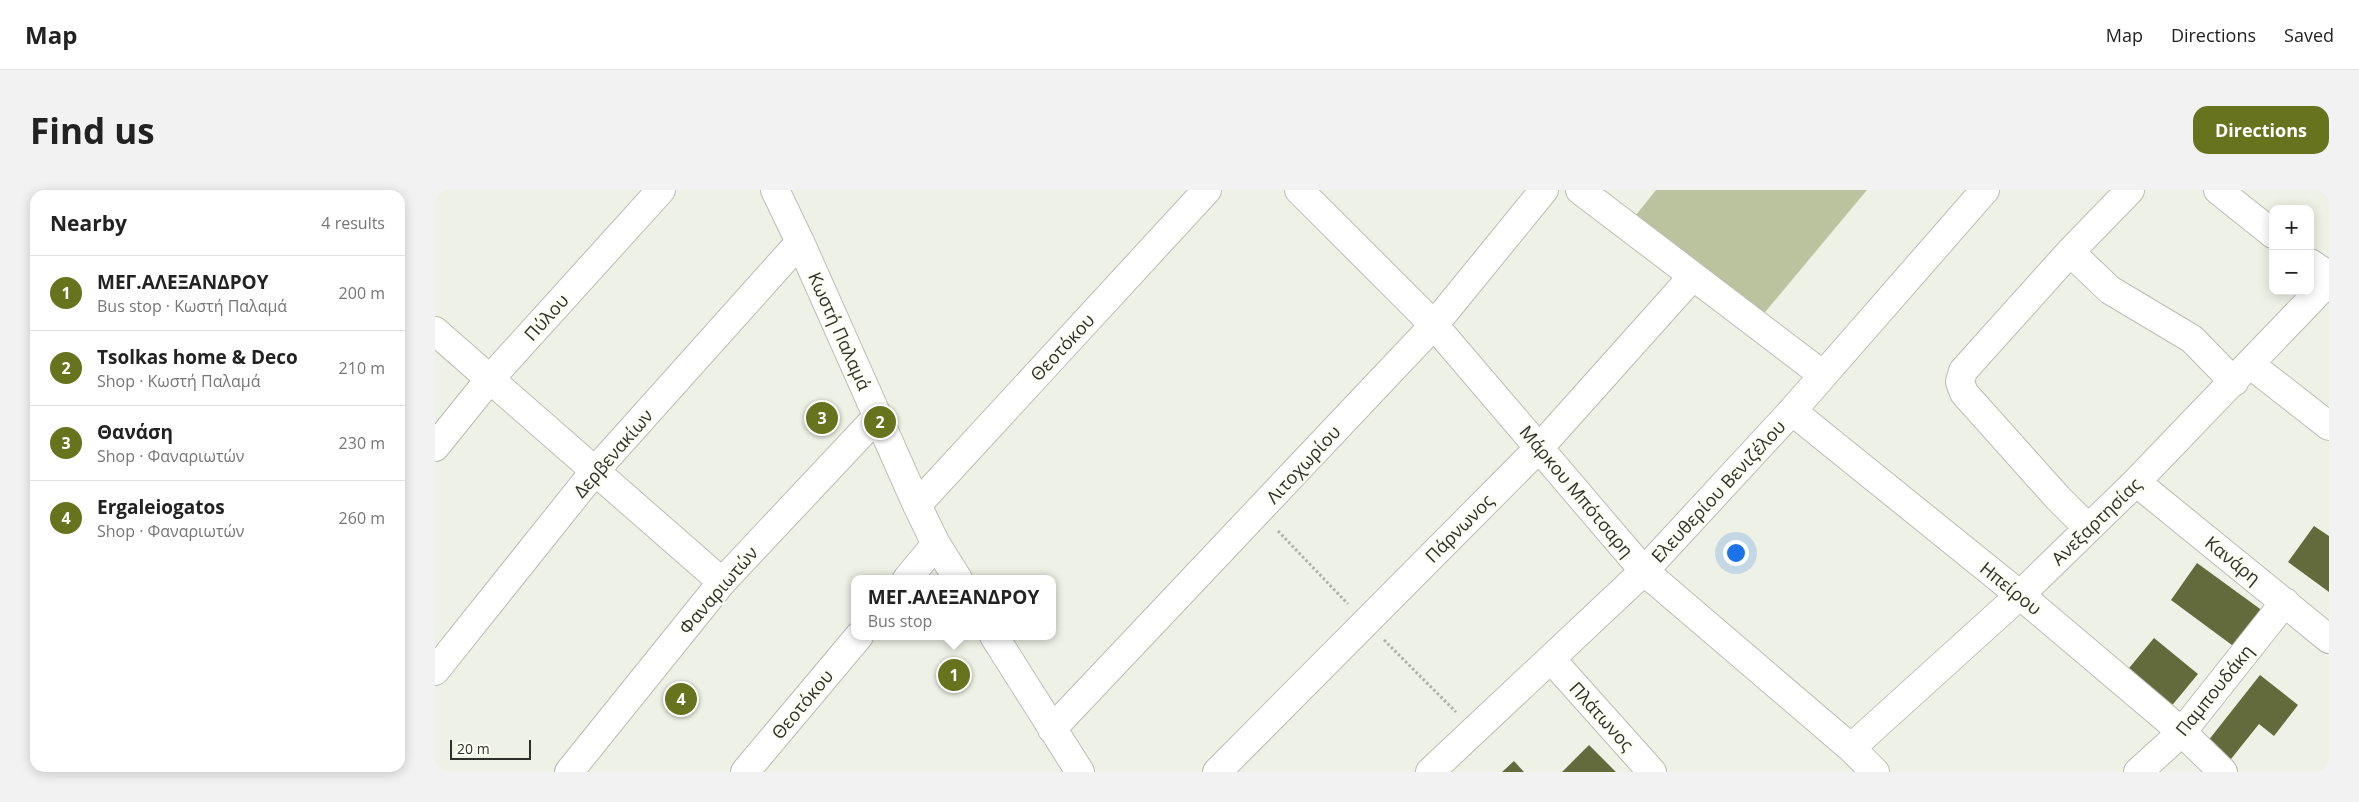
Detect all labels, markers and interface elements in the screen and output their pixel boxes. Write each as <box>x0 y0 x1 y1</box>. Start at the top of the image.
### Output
text: Map <box>25 18 77 51</box>
text: Map <box>2106 23 2143 47</box>
text: Directions <box>2171 23 2256 47</box>
text: Saved <box>2284 23 2334 47</box>
button: Directions <box>2193 106 2329 154</box>
text: Find us <box>30 107 155 154</box>
map controls <box>2269 205 2314 295</box>
button: + <box>2269 205 2314 250</box>
text: Nearby <box>50 209 127 237</box>
text: 4 results <box>321 212 385 234</box>
button: − <box>2269 250 2314 295</box>
street label: Κωστή Παλαμά <box>803 268 877 394</box>
text: ΜΕΓ.ΑΛΕΞΑΝΔΡΟΥ <box>97 269 269 295</box>
text: 1 <box>61 282 71 304</box>
text: 200 m <box>339 282 385 304</box>
street label: Πύλου <box>519 288 573 346</box>
text: Bus stop · Κωστή Παλαμά <box>97 295 287 317</box>
street label: Θεοτόκου <box>1025 308 1099 386</box>
text: Tsolkas home & Deco <box>97 344 298 370</box>
text: 2 <box>61 357 71 379</box>
text: 210 m <box>339 357 385 379</box>
text: Shop · Κωστή Παλαμά <box>97 370 260 392</box>
pin: 3 <box>806 399 838 437</box>
pin: 2 <box>864 403 896 441</box>
street label: Δερβενακίων <box>568 404 658 502</box>
street label: Ελευθερίου Βενιζέλου <box>1646 415 1790 567</box>
text: Θανάση <box>97 419 173 445</box>
street label: Λιτοχωρίου <box>1261 420 1345 508</box>
street label: Μάρκου Μπότσαρη <box>1515 420 1639 562</box>
text: 3 <box>61 432 71 454</box>
text: 230 m <box>339 432 385 454</box>
text: Shop · Φαναριωτών <box>97 445 245 467</box>
street label: Ανεξαρτησίας <box>2046 472 2146 570</box>
street label: Πάρνωνος <box>1419 488 1499 568</box>
text: Ergaleiogatos <box>97 494 225 520</box>
text: 4 <box>61 507 71 529</box>
text: 260 m <box>339 507 385 529</box>
text: Shop · Φαναριωτών <box>97 520 245 542</box>
street label: Κανάρη <box>2200 530 2266 590</box>
your location <box>1723 540 1749 566</box>
street label: Φαναριωτών <box>673 541 763 639</box>
street label: Ηπείρου <box>1975 556 2047 620</box>
popup <box>851 575 1056 640</box>
text: ΜΕΓ.ΑΛΕΞΑΝΔΡΟΥ <box>868 584 1039 610</box>
text: Bus stop <box>868 610 932 632</box>
street label: Παμπουδάκη <box>2170 639 2258 741</box>
pin: 1 <box>938 656 970 694</box>
street label: Θεοτόκου <box>766 664 838 744</box>
street label: Πλάτωνος <box>1564 676 1640 756</box>
pin: 4 <box>665 680 697 718</box>
scale bar <box>450 737 531 760</box>
text: 20 m <box>457 739 490 758</box>

